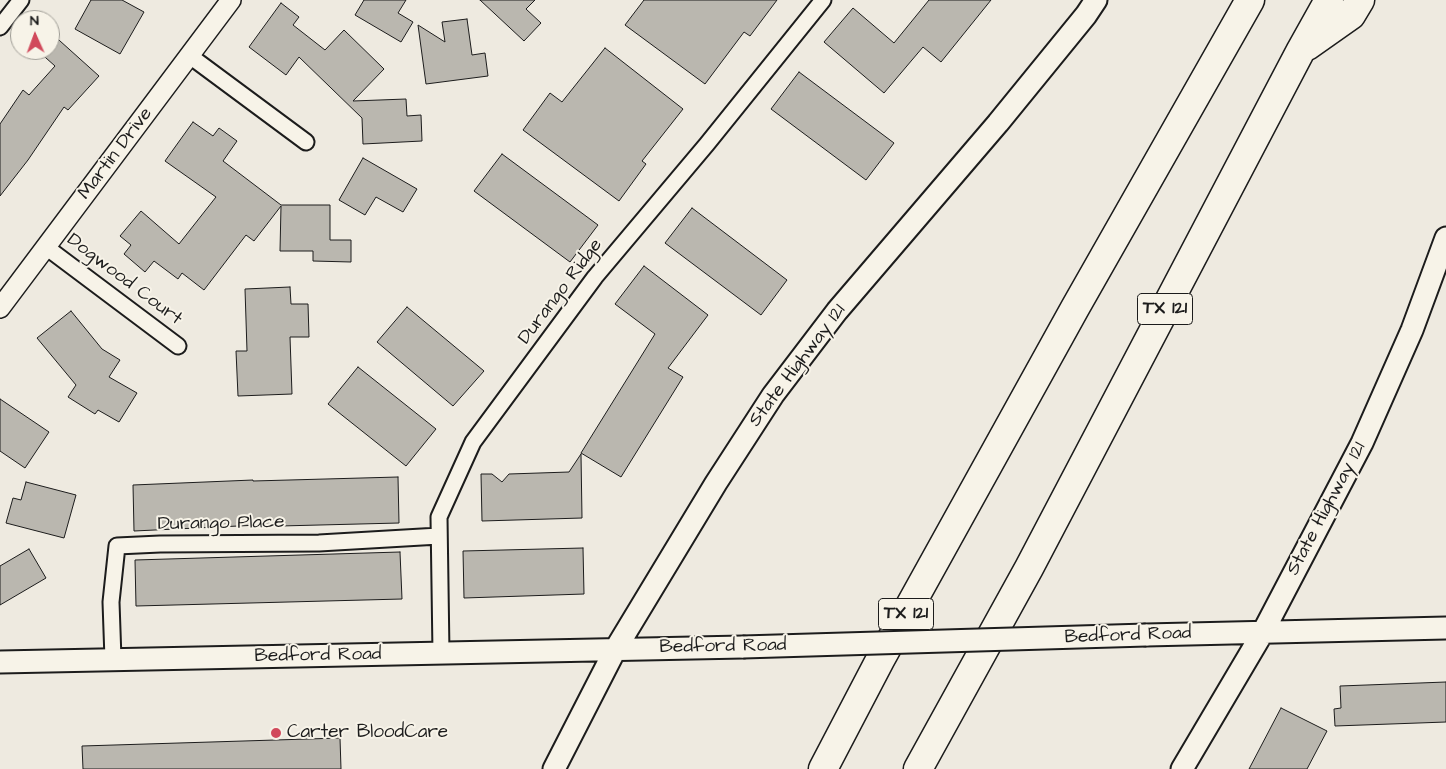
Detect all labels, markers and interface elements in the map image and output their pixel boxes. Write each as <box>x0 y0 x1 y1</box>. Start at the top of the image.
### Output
north arrow <box>10 10 60 60</box>
text: N <box>30 11 39 31</box>
street label: Martin Drive <box>74 103 158 205</box>
street label: Dogwood Court <box>62 229 186 331</box>
street label: Durango Ridge <box>514 235 608 349</box>
road number: TX 121 <box>1138 294 1192 324</box>
street label: State Highway 121 <box>745 300 851 432</box>
street label: State Highway 121 <box>1282 439 1372 579</box>
street label: Durango Place <box>157 511 285 537</box>
road number: TX 121 <box>878 598 934 630</box>
street label: Bedford Road <box>1064 622 1192 650</box>
street label: Bedford Road <box>659 634 787 660</box>
street label: Bedford Road <box>254 643 382 669</box>
place label: Carter BloodCare <box>287 722 448 744</box>
marker: Carter BloodCare <box>269 726 283 740</box>

